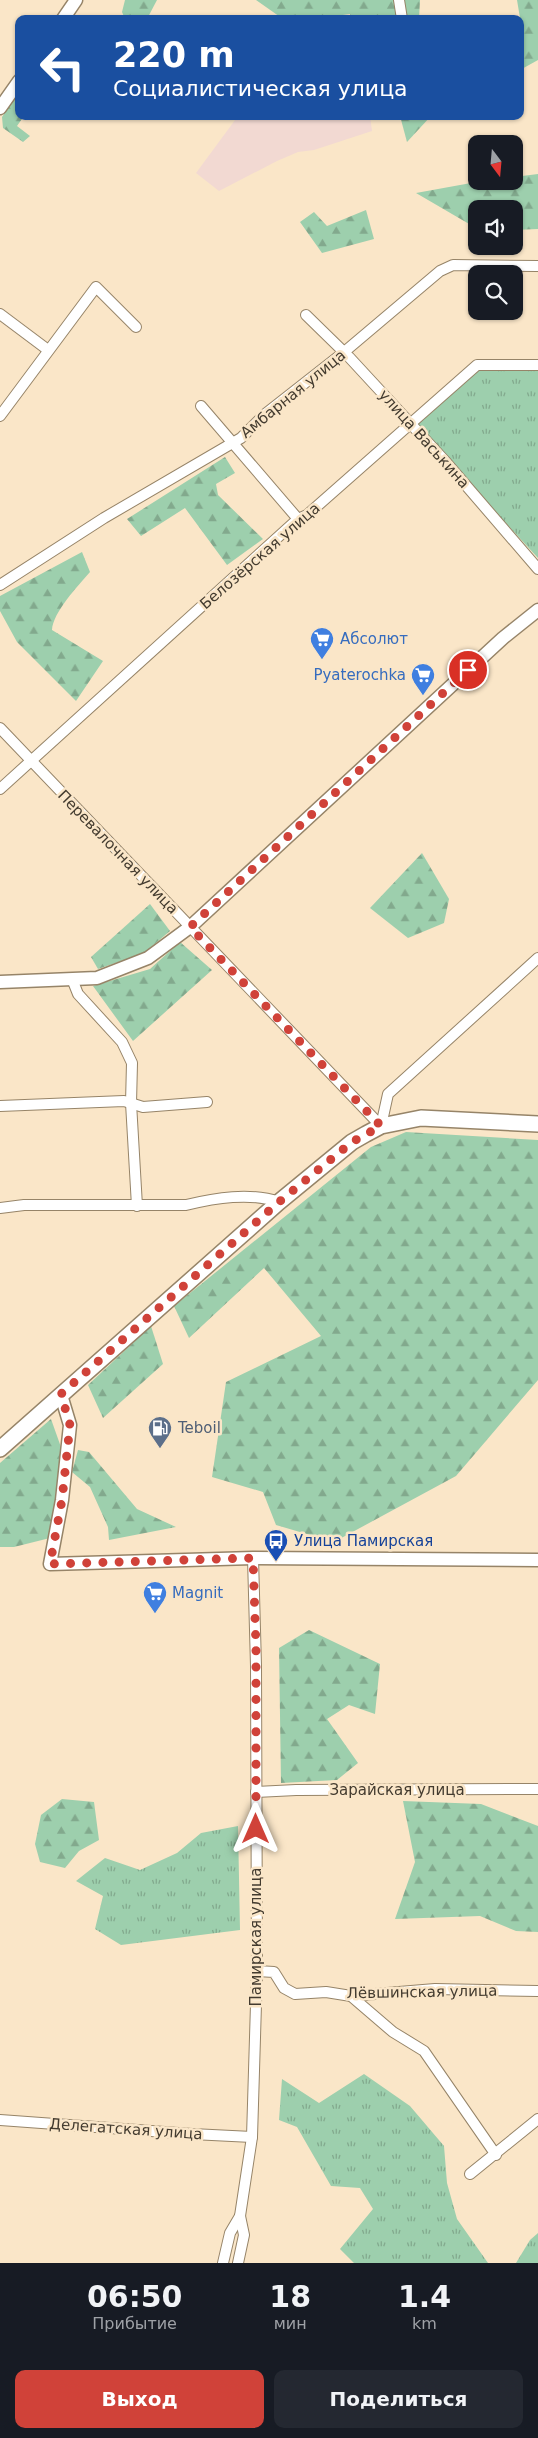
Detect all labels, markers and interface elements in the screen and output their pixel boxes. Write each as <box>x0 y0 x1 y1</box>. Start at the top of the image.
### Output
icon: left <box>30 35 95 100</box>
text: 220 m <box>113 35 235 75</box>
text: Социалистическая улица <box>113 76 408 101</box>
north arrow <box>468 135 522 190</box>
map controls <box>468 135 523 320</box>
button: sound <box>468 200 523 255</box>
button: search <box>468 265 523 320</box>
street label: Амбарная улица <box>237 346 349 442</box>
street label: улица Васькина <box>375 386 473 492</box>
street label: Белозёрская улица <box>196 499 324 613</box>
supermarket icon: Абсолют <box>309 626 335 660</box>
place label: Абсолют <box>340 630 408 648</box>
pin <box>447 649 489 691</box>
icon: arrive <box>454 656 482 684</box>
supermarket icon: Pyaterochka <box>410 662 436 696</box>
place label: Pyaterochka <box>313 666 406 684</box>
street label: Перевалочная улица <box>54 786 182 918</box>
fuel station icon: Teboil <box>147 1415 173 1449</box>
place label: Teboil <box>177 1419 221 1437</box>
bus stop icon: Улица Памирская <box>263 1528 289 1562</box>
place label: Улица Памирская <box>294 1532 433 1550</box>
supermarket icon: Magnit <box>142 1580 168 1614</box>
place label: Magnit <box>172 1584 223 1602</box>
street label: Зарайская улица <box>329 1781 465 1799</box>
position arrow <box>229 1802 281 1854</box>
street label: Памирская улица <box>247 1868 265 2006</box>
street label: Лёвшинская улица <box>347 1982 497 2002</box>
street label: Делегатская улица <box>49 2115 203 2143</box>
text: 06:50 <box>87 2279 182 2314</box>
text: 18 <box>269 2279 311 2314</box>
text: 1.4 <box>398 2279 451 2314</box>
text: Прибытие <box>92 2314 177 2333</box>
text: мин <box>274 2314 307 2333</box>
text: km <box>412 2314 437 2333</box>
button: Выход <box>15 2370 264 2428</box>
button: Поделиться <box>274 2370 523 2428</box>

